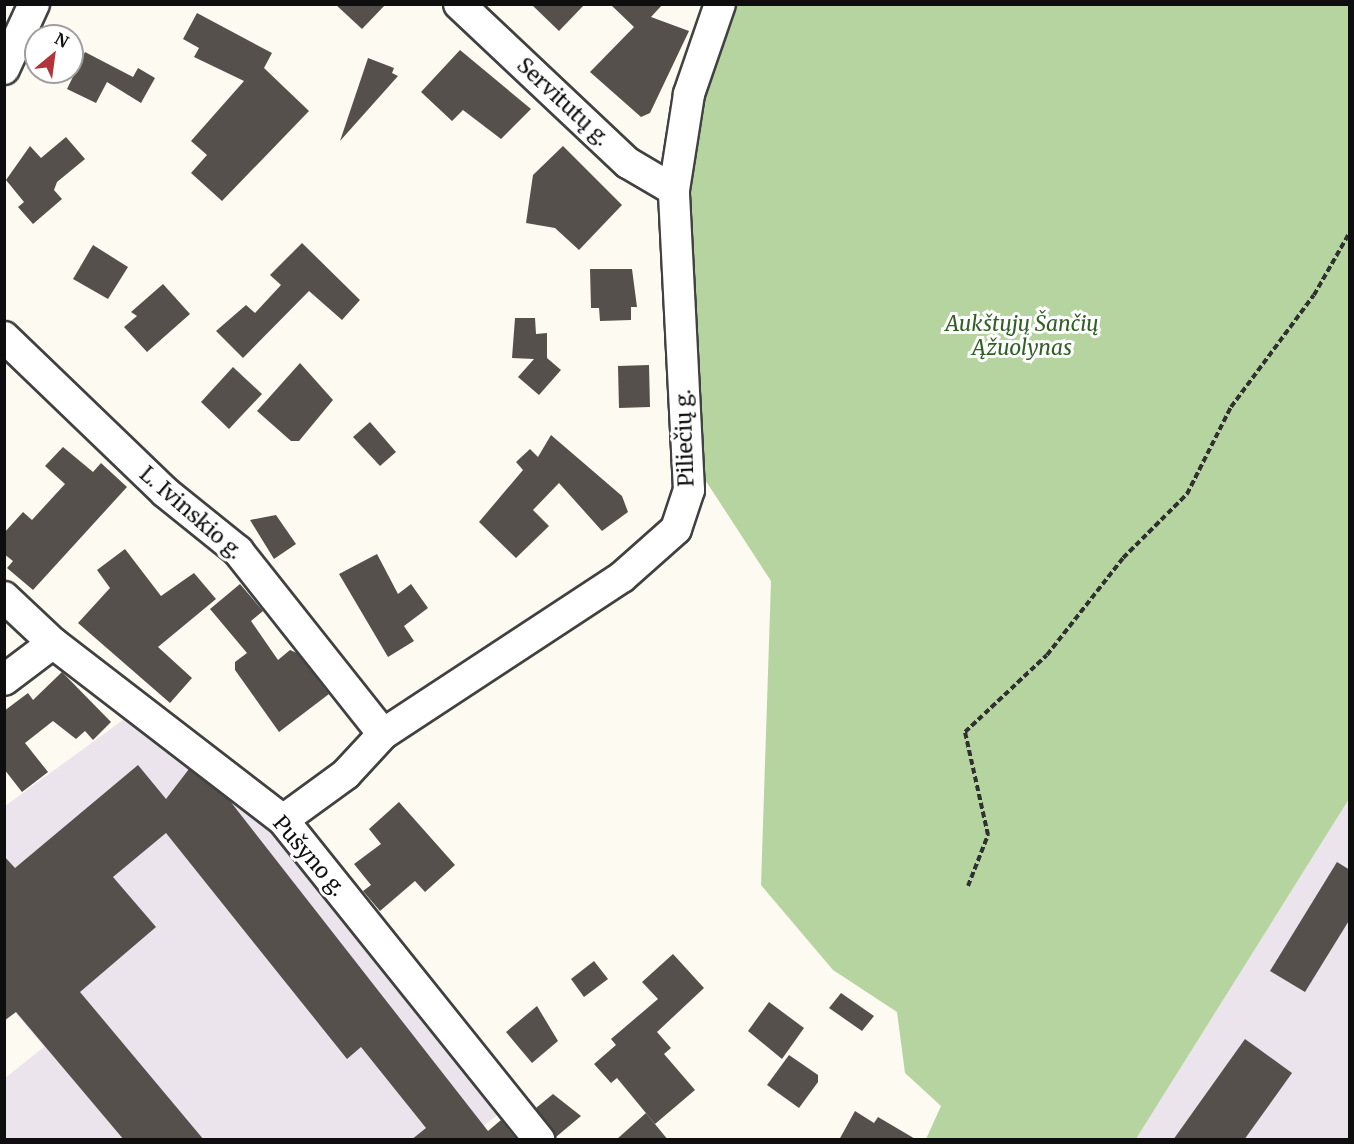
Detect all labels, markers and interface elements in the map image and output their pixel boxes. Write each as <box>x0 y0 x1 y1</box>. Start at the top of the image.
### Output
north arrow <box>24 24 84 84</box>
text: N <box>51 28 72 52</box>
street label: Servitutų g. <box>511 53 615 151</box>
park label: Aukštųjų Šančių Ąžuolynas <box>945 311 1099 361</box>
street label: Piliečių g. <box>671 389 699 487</box>
street label: L. Ivinskio g. <box>134 461 248 565</box>
street label: Pušyno g. <box>267 811 351 901</box>

